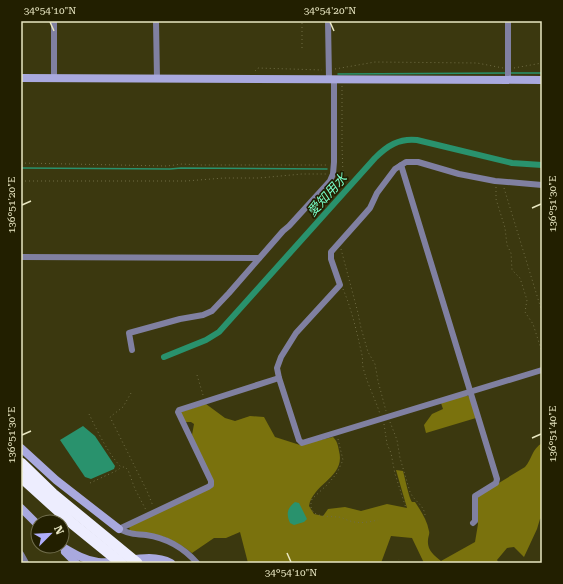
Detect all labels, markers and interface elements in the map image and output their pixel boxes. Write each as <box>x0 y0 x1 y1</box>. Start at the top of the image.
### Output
text: 34°54'10"N <box>24 5 76 16</box>
text: 34°54'20"N <box>304 5 356 16</box>
water label: 愛知用水 <box>304 169 351 219</box>
text: 136°51'30"E <box>547 176 558 232</box>
text: 136°51'20"E <box>6 177 17 233</box>
text: 136°51'40"E <box>547 406 558 462</box>
text: 136°51'30"E <box>6 407 17 463</box>
north arrow <box>30 514 70 554</box>
text: N <box>51 524 67 537</box>
text: 34°54'10"N <box>265 567 317 578</box>

